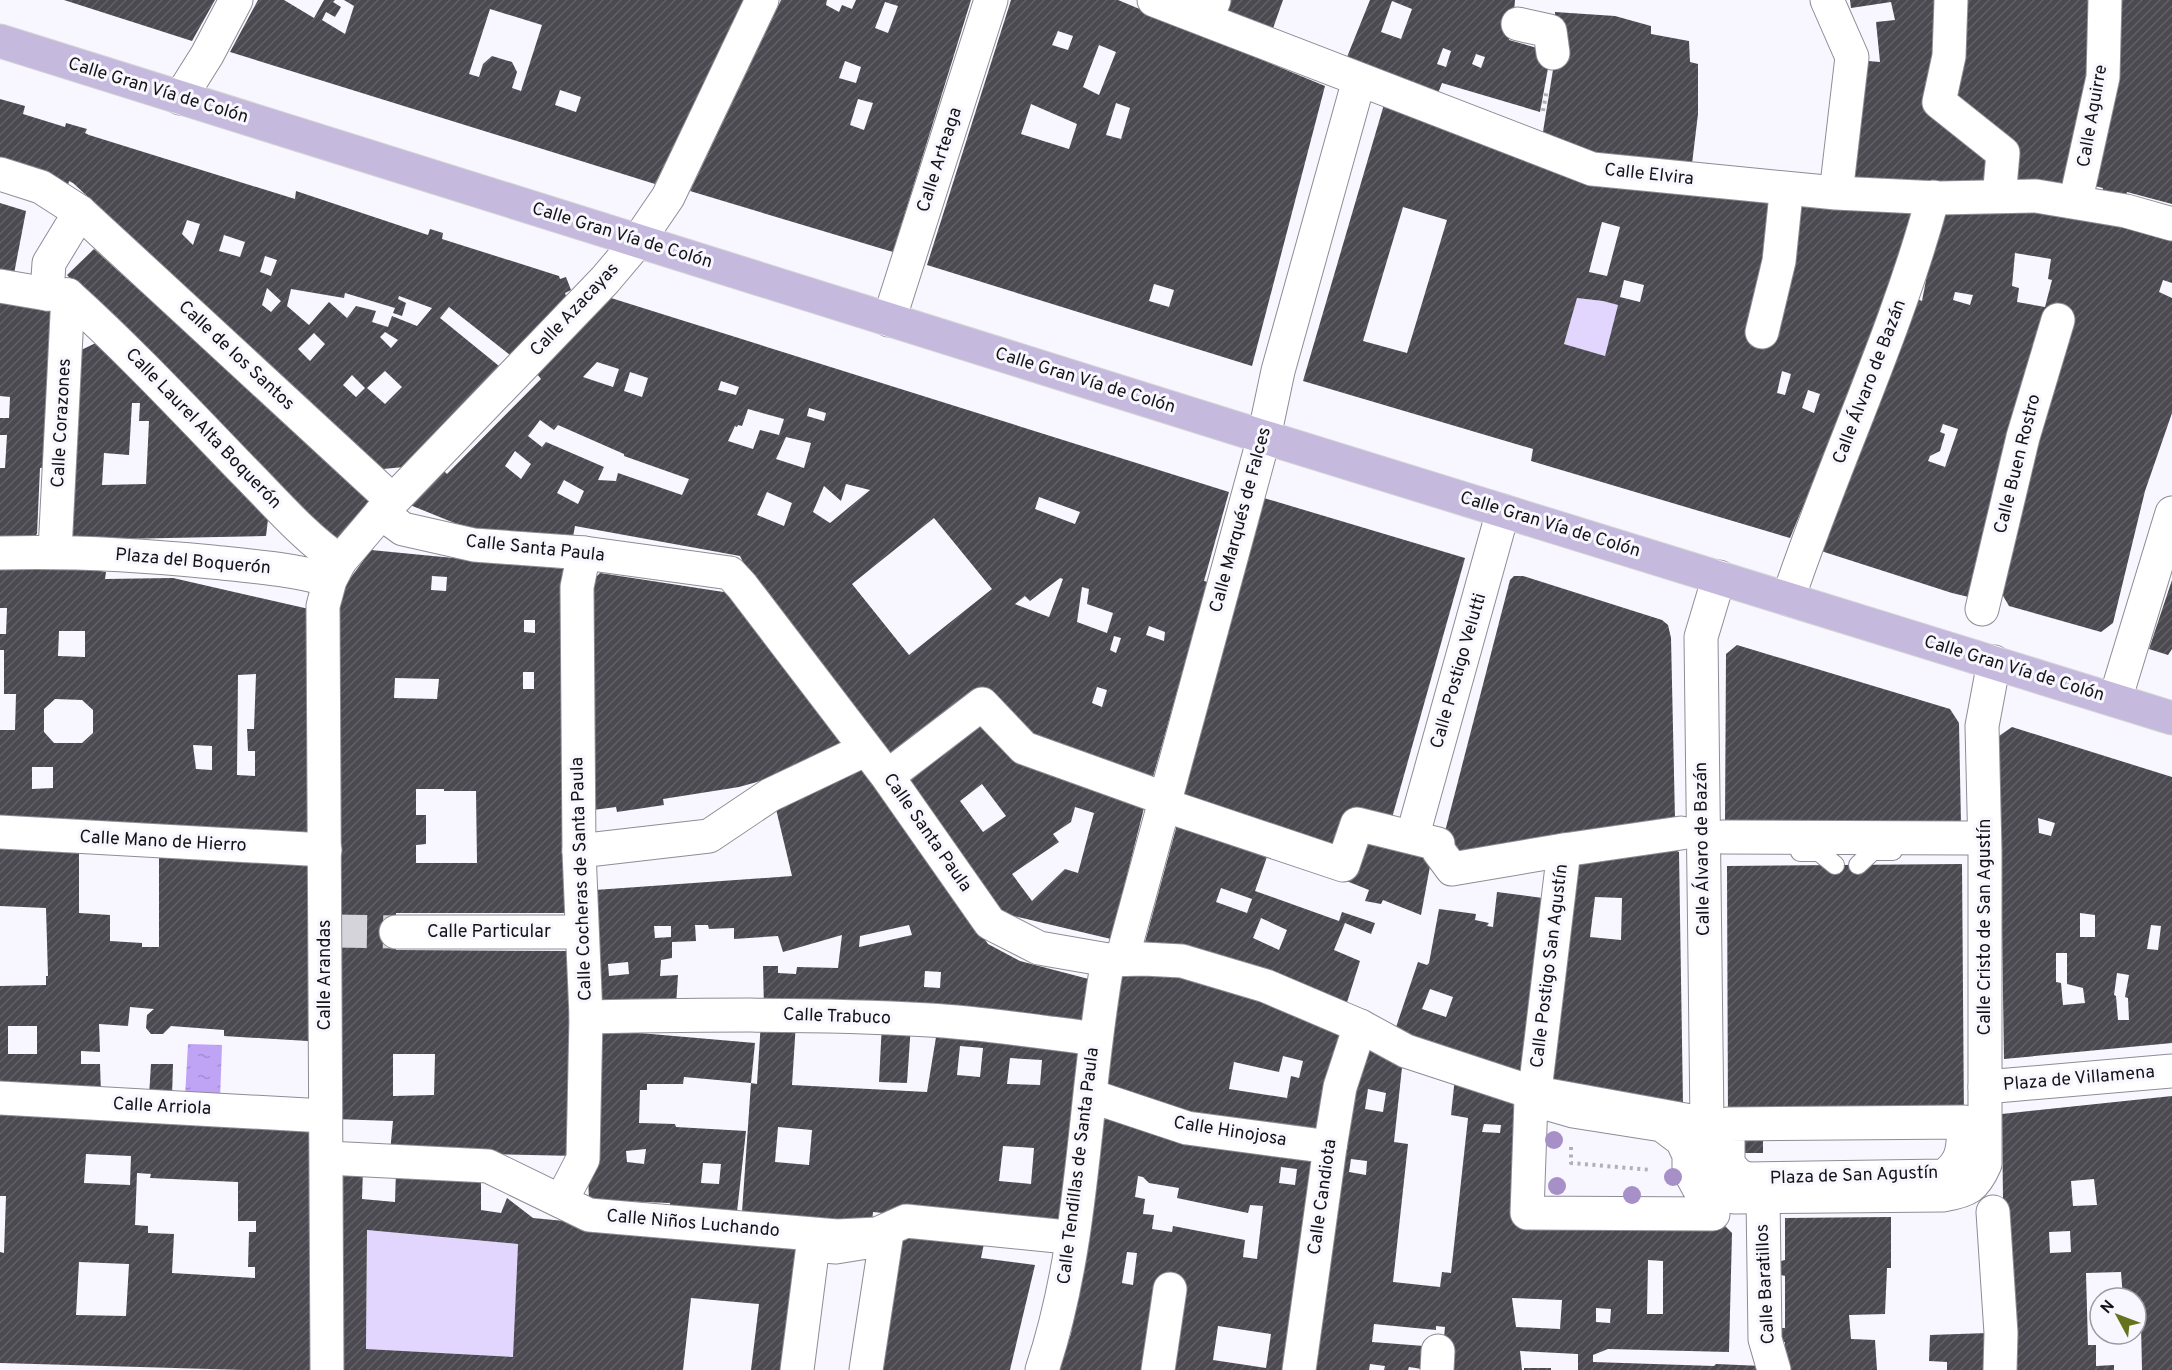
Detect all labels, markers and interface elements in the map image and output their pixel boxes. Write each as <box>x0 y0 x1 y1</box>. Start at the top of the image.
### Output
street label: Calle Gran Vía de Colón <box>65 53 251 129</box>
street label: Calle Aguirre <box>2073 63 2113 169</box>
street label: Calle Arteaga <box>912 105 968 215</box>
street label: Calle Elvira <box>1603 159 1695 191</box>
street label: Calle Gran Vía de Colón <box>529 198 715 274</box>
street label: Calle Azacayas <box>526 258 624 362</box>
street label: Calle de los Santos <box>173 296 299 416</box>
street label: Calle Álvaro de Bazán <box>1826 296 1912 467</box>
street label: Calle Gran Vía de Colón <box>992 343 1178 419</box>
street label: Calle Laurel Alta Boquerón <box>120 344 286 514</box>
street label: Calle Corazones <box>47 358 77 488</box>
street label: Calle Buen Rostro <box>1990 392 2046 536</box>
street label: Calle Marqués de Falces <box>1205 425 1277 615</box>
street label: Calle Gran Vía de Colón <box>1457 487 1643 563</box>
street label: Calle Santa Paula <box>464 530 606 568</box>
street label: Plaza del Boquerón <box>114 544 272 580</box>
street label: Calle Postigo Velutti <box>1426 591 1492 751</box>
street label: Calle Gran Vía de Colón <box>1921 631 2107 707</box>
street label: Calle Cocheras de Santa Paula <box>566 757 598 1001</box>
street label: Calle Álvaro de Bazán <box>1688 762 1716 936</box>
street label: Calle Santa Paula <box>877 769 977 897</box>
street label: Calle Cristo de San Agustín <box>1974 819 1997 1036</box>
street label: Calle Mano de Hierro <box>79 826 247 858</box>
street label: Calle Postigo San Agustín <box>1526 863 1574 1069</box>
street label: Calle Arandas <box>314 920 337 1030</box>
street label: Calle Particular <box>427 921 551 944</box>
street label: Calle Trabuco <box>783 1004 891 1030</box>
street label: Calle Tendillas de Santa Paula <box>1053 1046 1105 1286</box>
street label: Plaza de Villamena <box>2002 1061 2156 1097</box>
street label: Calle Arriola <box>112 1093 212 1121</box>
street label: Calle Hinojosa <box>1172 1112 1288 1152</box>
street label: Calle Candiota <box>1303 1138 1343 1256</box>
street label: Plaza de San Agustín <box>1769 1162 1939 1190</box>
street label: Calle Niños Luchando <box>605 1205 781 1243</box>
street label: Calle Baratillos <box>1751 1223 1781 1345</box>
north arrow <box>2088 1286 2148 1346</box>
text: N <box>2097 1297 2120 1318</box>

